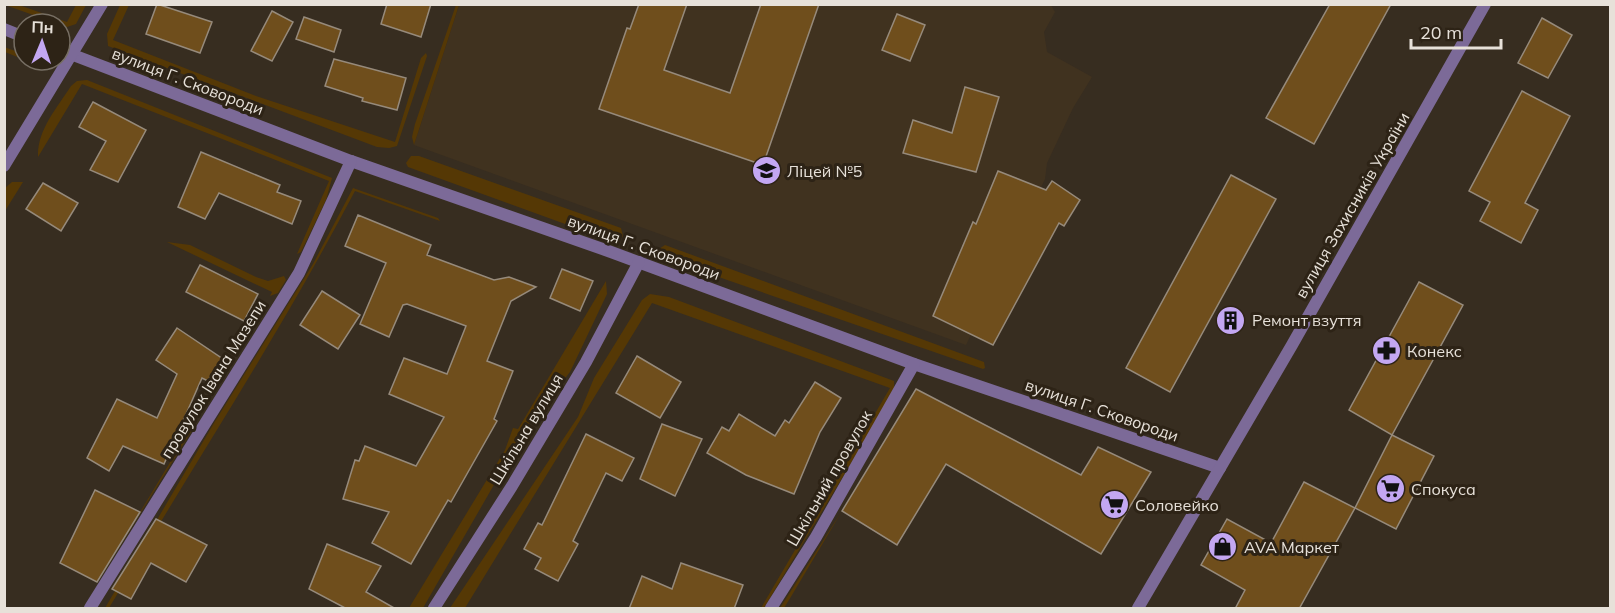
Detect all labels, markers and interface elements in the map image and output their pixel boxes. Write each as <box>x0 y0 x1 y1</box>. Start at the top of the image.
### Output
north arrow <box>12 12 72 72</box>
scale bar <box>1411 12 1501 50</box>
text: Пн <box>31 17 54 37</box>
text: 20 m <box>1420 21 1462 44</box>
street label: вулиця Г. Сковороди <box>109 43 267 119</box>
street label: вулиця Захисників України <box>1291 109 1413 301</box>
school or university icon: Ліцей №5 <box>750 155 782 187</box>
place label: Ліцей №5 <box>787 161 862 181</box>
street label: вулиця Г. Сковороди <box>565 210 723 284</box>
street label: провулок Івана Мазепи <box>156 296 270 462</box>
building icon: Ремонт взуття <box>1215 304 1247 336</box>
place label: Ремонт взуття <box>1252 310 1361 330</box>
pharmacy icon: Конекс <box>1370 335 1402 367</box>
place label: Конекс <box>1407 341 1462 361</box>
street label: Шкільна вулиця <box>485 370 567 488</box>
street label: вулиця Г. Сковороди <box>1023 374 1181 446</box>
street label: Шкільний провулок <box>782 406 876 550</box>
supermarket icon: Спокуса <box>1374 473 1406 505</box>
place label: Спокуса <box>1411 479 1476 499</box>
supermarket icon: Соловейко <box>1098 489 1130 521</box>
place label: Соловейко <box>1135 495 1219 515</box>
shop icon: AVA Маркет <box>1207 531 1239 563</box>
place label: AVA Маркет <box>1244 537 1340 557</box>

